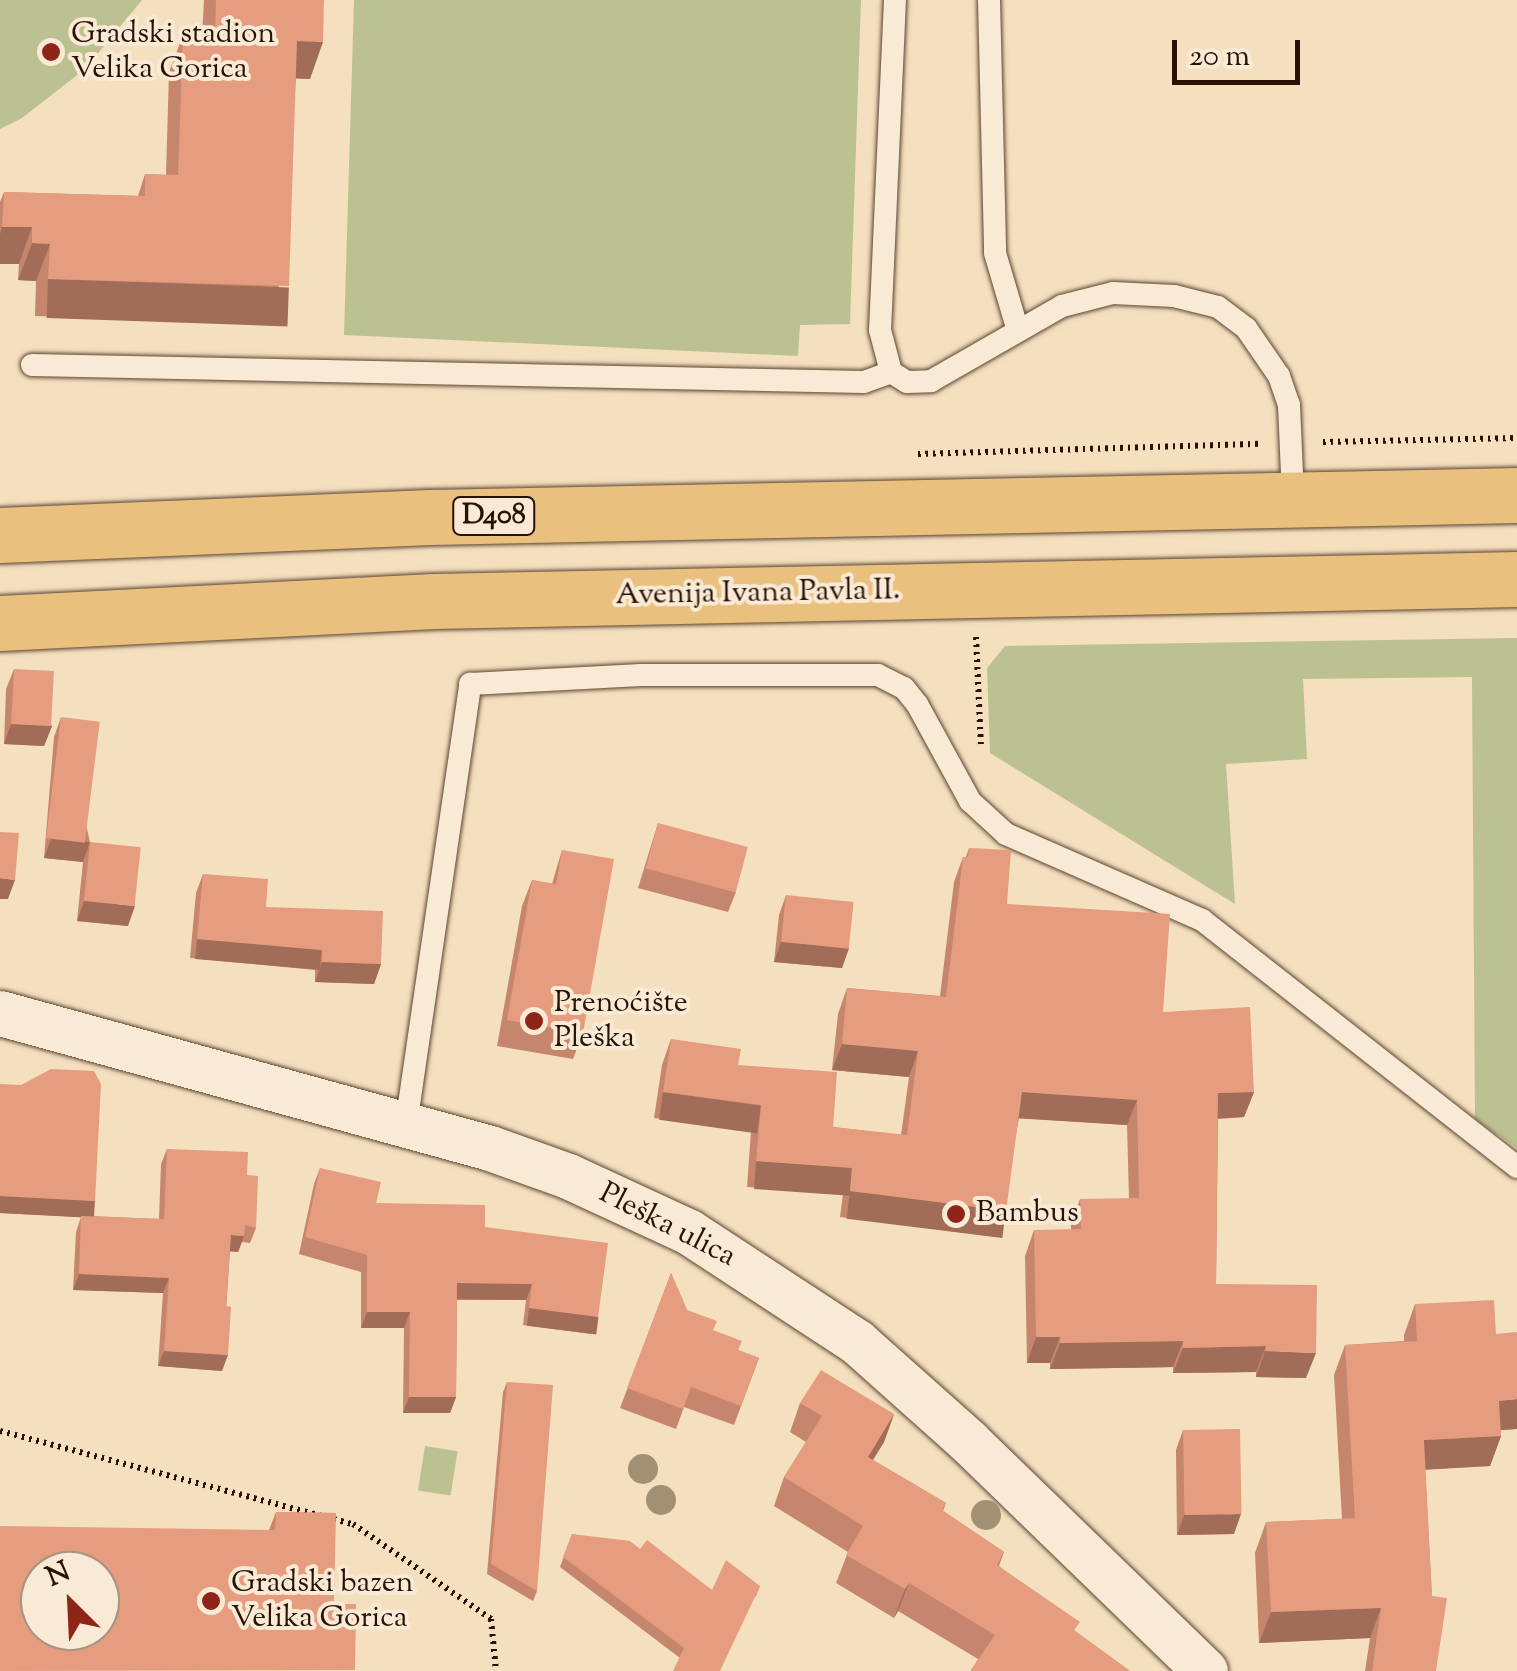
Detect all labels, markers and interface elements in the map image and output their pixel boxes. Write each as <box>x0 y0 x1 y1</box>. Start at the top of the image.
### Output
place label: Gradski stadion Velika Gorica <box>71 17 275 88</box>
scale bar <box>1177 20 1304 82</box>
text: 20 m <box>1189 36 1250 79</box>
marker: Gradski stadion Velika Gorica <box>40 41 62 63</box>
road number: D408 <box>452 493 536 539</box>
street label: Avenija Ivana Pavla II. <box>615 574 901 614</box>
place label: Prenoćište Pleška <box>554 986 688 1056</box>
marker: Prenoćište Pleška <box>523 1010 545 1032</box>
street label: Pleška ulica <box>593 1176 741 1276</box>
place label: Bambus <box>976 1196 1079 1232</box>
marker: Bambus <box>945 1203 967 1225</box>
north arrow <box>20 1551 120 1651</box>
text: N <box>40 1553 77 1598</box>
place label: Gradski bazen Velika Gorica <box>231 1566 413 1636</box>
marker: Gradski bazen Velika Gorica <box>200 1590 222 1612</box>

